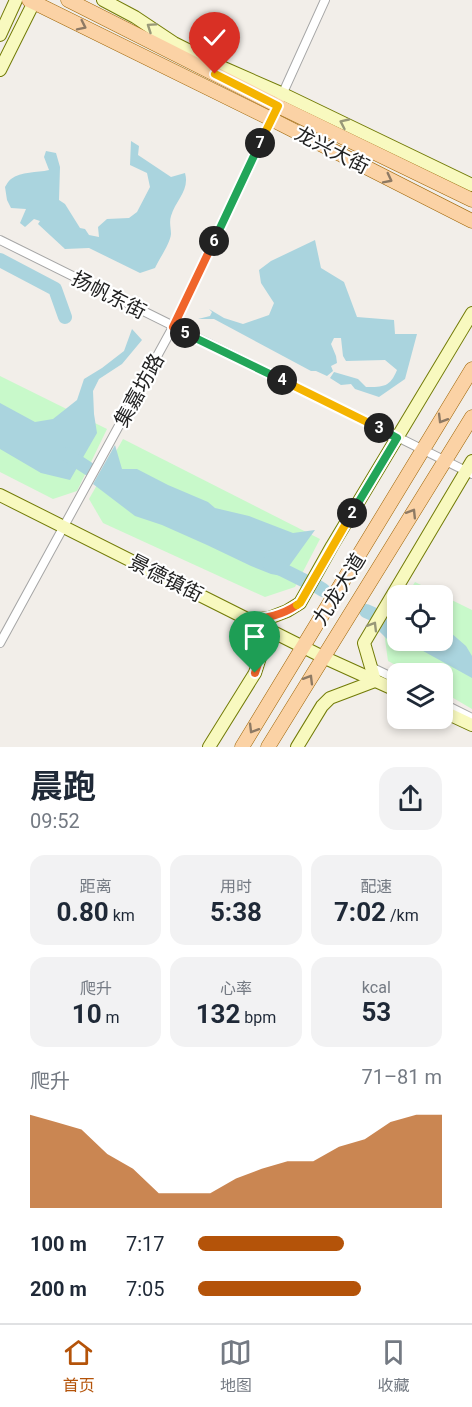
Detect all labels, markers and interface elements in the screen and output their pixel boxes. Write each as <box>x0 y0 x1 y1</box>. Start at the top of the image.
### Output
pin <box>189 12 240 74</box>
one-way arrow <box>75 19 86 30</box>
icon: check <box>198 21 231 54</box>
one-way arrow <box>146 23 157 34</box>
one-way arrow <box>339 118 350 130</box>
street label: 龙兴大街 <box>291 121 373 179</box>
pin: 7 <box>245 128 275 158</box>
text: 7 <box>255 133 265 152</box>
one-way arrow <box>381 171 392 183</box>
pin: 6 <box>199 226 229 256</box>
text: 6 <box>209 231 219 250</box>
street label: 扬帆东街 <box>68 266 150 324</box>
pin: 5 <box>170 318 200 348</box>
text: 5 <box>180 323 190 342</box>
street label: 集嘉坊路 <box>109 349 169 431</box>
pin: 4 <box>267 365 297 395</box>
text: 4 <box>277 370 287 389</box>
pin: 3 <box>364 413 394 443</box>
one-way arrow <box>438 413 449 423</box>
text: 3 <box>374 418 384 437</box>
pin: 2 <box>337 498 367 528</box>
text: 2 <box>347 503 357 522</box>
one-way arrow <box>404 509 416 519</box>
street label: 景德镇街 <box>125 549 207 607</box>
street label: 九龙大道 <box>308 549 370 629</box>
map controls <box>387 585 453 729</box>
button: locate <box>387 585 453 651</box>
pin <box>229 611 280 673</box>
icon: arrive <box>238 620 271 653</box>
one-way arrow <box>365 622 377 632</box>
button: layers <box>387 663 453 729</box>
one-way arrow <box>302 675 314 685</box>
one-way arrow <box>248 723 260 733</box>
text: 晨跑 <box>30 767 96 806</box>
button: share <box>379 767 442 830</box>
text: 09:52 <box>30 809 80 833</box>
text: 距离 <box>80 877 112 896</box>
text: 用时 <box>220 877 252 896</box>
text: 配速 <box>360 877 392 896</box>
text: 0.80 <box>56 897 109 927</box>
text: 5:38 <box>210 897 262 927</box>
text: 7:02 <box>334 897 386 927</box>
text: km <box>109 906 135 925</box>
text: /km <box>386 906 419 925</box>
text: kcal <box>362 978 391 997</box>
text: 爬升 <box>80 979 112 998</box>
text: 心率 <box>220 979 252 998</box>
text: 53 <box>361 997 391 1027</box>
text: 10 <box>72 999 102 1029</box>
text: 132 <box>196 999 240 1029</box>
text: m <box>102 1008 120 1027</box>
text: bpm <box>240 1008 276 1027</box>
text: 71–81 m <box>361 1065 442 1089</box>
text: 爬升 <box>30 1069 70 1093</box>
text: 100 m <box>30 1232 87 1256</box>
text: 7:17 <box>126 1232 165 1256</box>
text: 200 m <box>30 1277 87 1301</box>
text: 7:05 <box>126 1277 165 1301</box>
tab: 首页 <box>62 1336 95 1396</box>
tab: 地图 <box>219 1336 252 1396</box>
tab: 收藏 <box>377 1336 410 1396</box>

